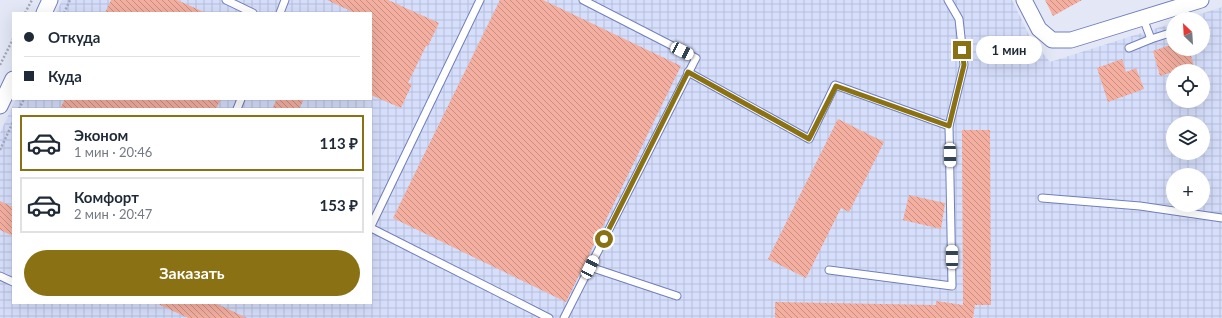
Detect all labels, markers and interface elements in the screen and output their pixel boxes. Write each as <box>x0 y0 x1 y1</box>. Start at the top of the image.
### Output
north arrow <box>1166 12 1210 56</box>
map controls <box>1166 12 1210 212</box>
text: Откуда <box>48 28 100 46</box>
callout: 1 мин <box>976 36 1042 64</box>
car <box>669 40 695 62</box>
route end <box>953 41 971 59</box>
text: 1 мин <box>992 42 1027 58</box>
button: locate <box>1166 64 1210 108</box>
text: Куда <box>48 67 82 85</box>
button: layers <box>1166 116 1210 160</box>
icon: car <box>26 125 62 161</box>
text: Эконом <box>74 126 128 144</box>
text: 113 ₽ <box>320 134 358 152</box>
car <box>944 143 956 167</box>
text: 1 мин · 20:46 <box>74 144 152 160</box>
button: + <box>1166 168 1210 212</box>
icon: car <box>26 187 62 223</box>
text: Комфорт <box>74 188 139 206</box>
text: 153 ₽ <box>320 196 358 214</box>
text: 2 мин · 20:47 <box>74 206 152 222</box>
route start <box>595 230 613 248</box>
car <box>946 245 958 269</box>
button: Заказать <box>24 250 360 296</box>
car <box>579 254 601 280</box>

